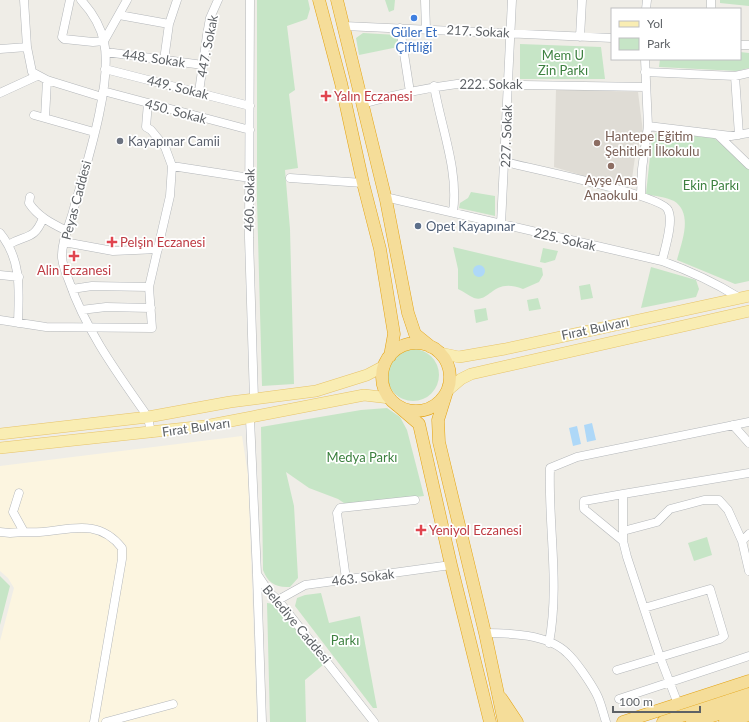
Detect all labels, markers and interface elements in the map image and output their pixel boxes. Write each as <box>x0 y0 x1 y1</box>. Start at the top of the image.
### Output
legend <box>611 8 741 60</box>
street label: 447. Sokak <box>193 13 221 78</box>
marker: Güler Et Çiftliği <box>409 13 419 23</box>
text: Yol <box>647 16 663 31</box>
street label: 217. Sokak <box>446 21 510 41</box>
place label: Güler Et Çiftliği <box>391 24 437 55</box>
text: Park <box>647 36 671 51</box>
street label: 448. Sokak <box>122 46 187 70</box>
park label: Mem U Zin Parkı <box>538 47 588 78</box>
street label: 449. Sokak <box>145 72 211 102</box>
street label: 222. Sokak <box>459 76 523 92</box>
place label: Yalın Eczanesi <box>334 88 413 104</box>
marker: Yalın Eczanesi <box>321 91 331 101</box>
street label: 450. Sokak <box>143 95 209 127</box>
street label: 227. Sokak <box>497 104 515 168</box>
place label: Hantepe Eğitim Şehitleri İlkokulu <box>605 128 699 159</box>
place label: Kayapınar Camii <box>128 133 220 149</box>
marker: Kayapınar Camii <box>115 136 125 146</box>
marker: Hantepe Eğitim Şehitleri İlkokulu <box>592 138 602 148</box>
street label: Peyas Caddesi <box>58 159 94 241</box>
marker: Ayşe Ana Anaokulu <box>606 161 616 171</box>
street label: 460. Sokak <box>240 168 258 232</box>
place label: Ayşe Ana Anaokulu <box>584 172 638 203</box>
park label: Ekin Parkı <box>683 177 739 193</box>
place label: Opet Kayapınar <box>426 218 515 234</box>
marker: Opet Kayapınar <box>413 221 423 231</box>
street label: 225. Sokak <box>532 224 598 254</box>
place label: Pelşin Eczanesi <box>120 234 205 250</box>
marker: Pelşin Eczanesi <box>107 237 117 247</box>
marker: Alin Eczanesi <box>69 251 79 261</box>
place label: Alin Eczanesi <box>37 262 111 278</box>
street label: Fırat Bulvarı <box>560 313 630 343</box>
street label: Fırat Bulvarı <box>161 414 231 440</box>
park label: Medya Parkı <box>327 449 397 465</box>
place label: Yeniyol Eczanesi <box>429 522 522 538</box>
marker: Yeniyol Eczanesi <box>416 525 426 535</box>
street label: 463. Sokak <box>331 565 396 589</box>
street label: Belediye Caddesi <box>260 581 334 667</box>
park label: Parkı <box>331 632 359 648</box>
scale bar <box>613 688 700 714</box>
text: 100 m <box>619 694 653 709</box>

